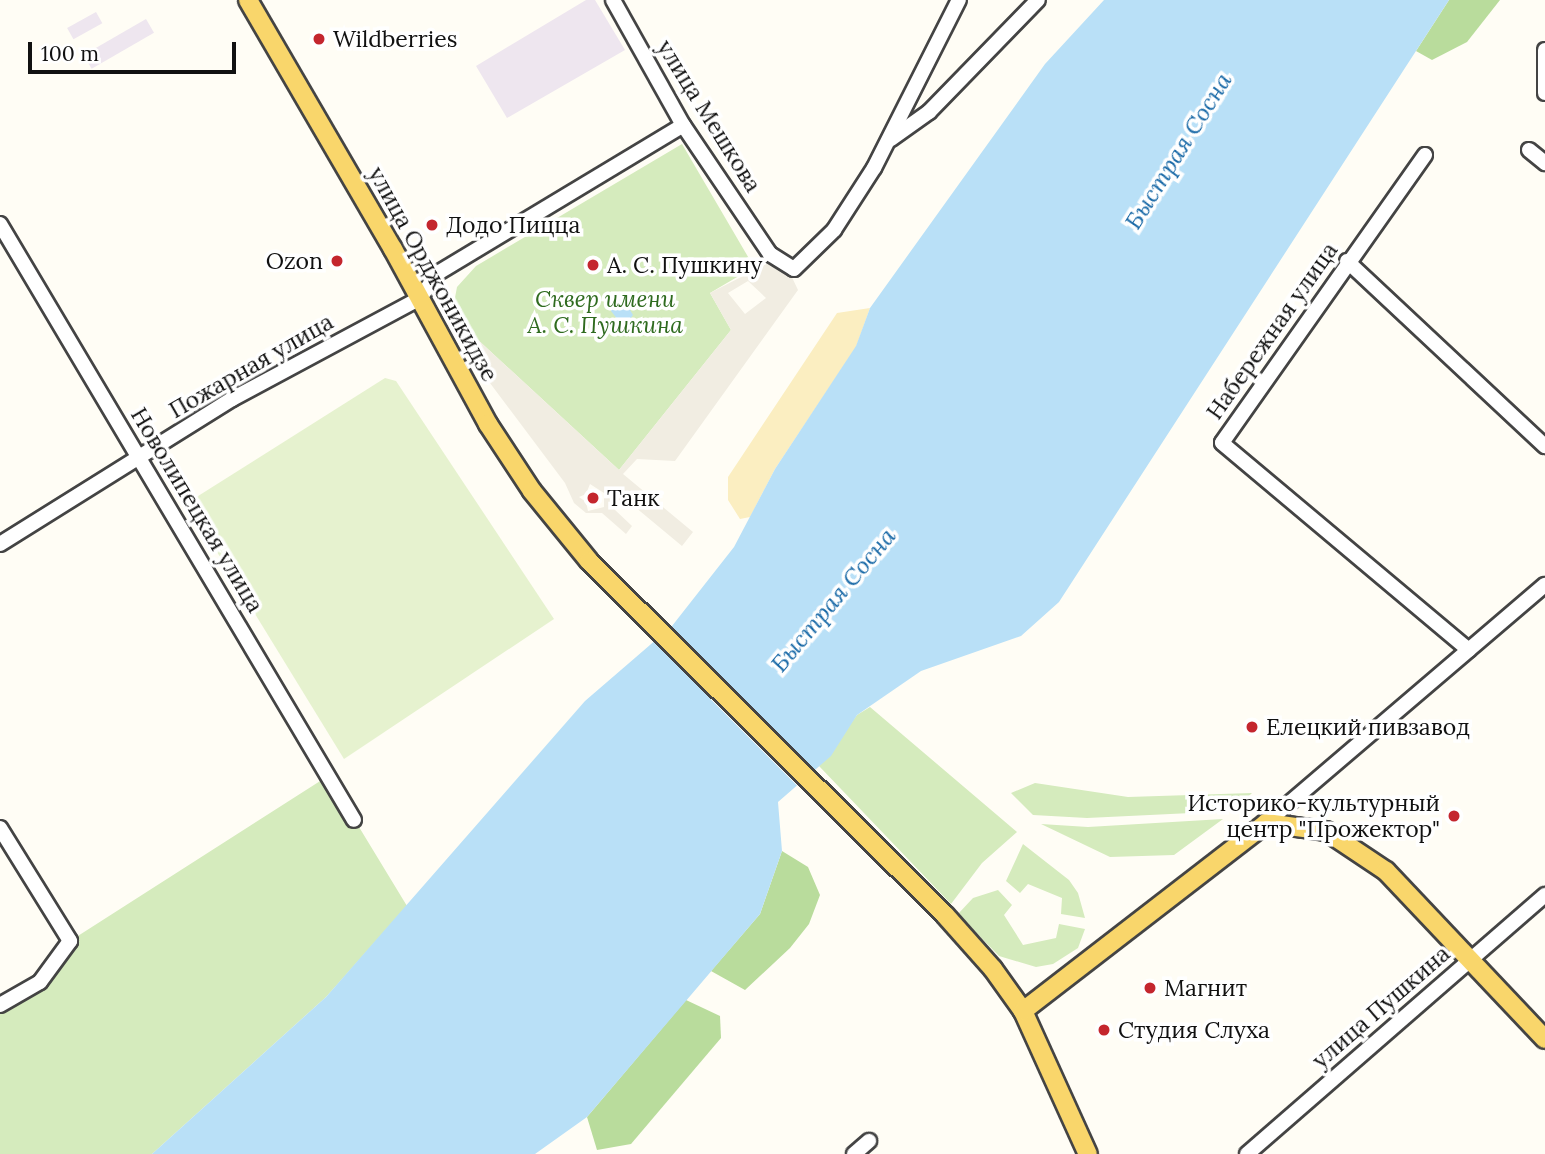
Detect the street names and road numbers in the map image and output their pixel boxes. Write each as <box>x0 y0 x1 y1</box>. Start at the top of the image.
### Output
street label: улица Мешкова <box>651 35 767 197</box>
street label: улица Орджоникидзе <box>362 162 504 386</box>
street label: Набережная улица <box>1201 237 1343 425</box>
street label: Пожарная улица <box>164 308 338 424</box>
street label: Новолипецкая улица <box>125 403 269 617</box>
street label: улица Пушкина <box>1306 940 1456 1074</box>

